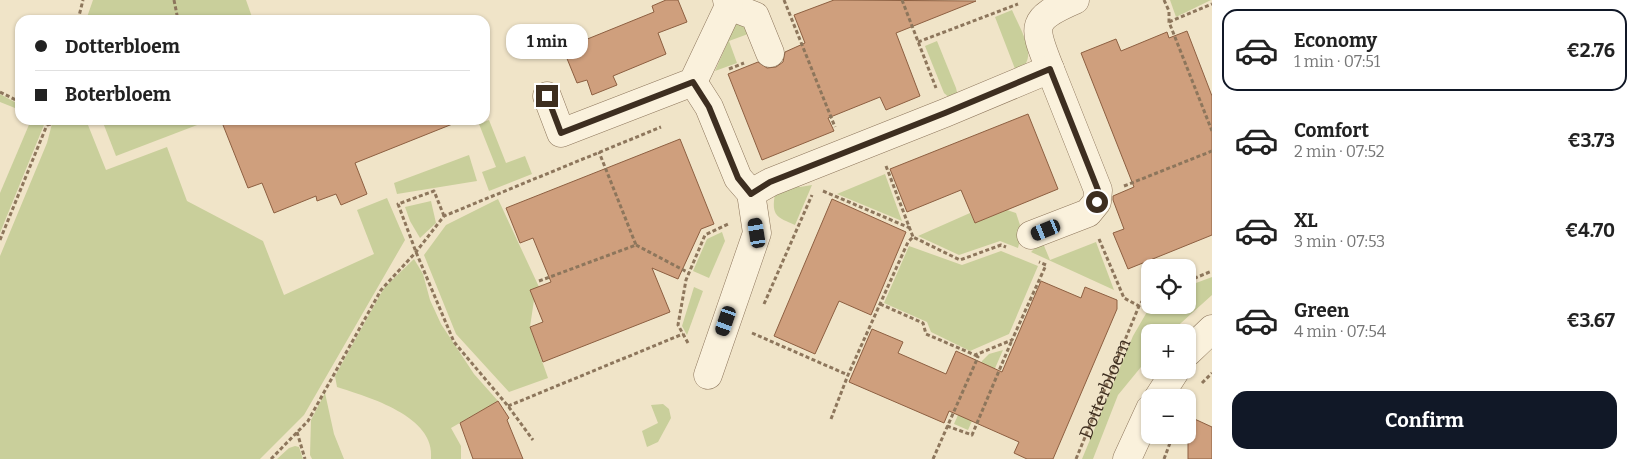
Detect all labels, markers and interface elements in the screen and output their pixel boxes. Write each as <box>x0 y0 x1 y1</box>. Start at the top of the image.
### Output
callout: 1 min <box>506 23 588 58</box>
icon: car <box>1234 28 1279 73</box>
text: Economy <box>1294 29 1377 52</box>
text: 1 min <box>527 32 567 51</box>
text: Dotterbloem <box>65 35 180 58</box>
text: €2.76 <box>1567 39 1615 62</box>
text: 1 min · 07:51 <box>1294 52 1380 71</box>
text: Boterbloem <box>65 83 171 106</box>
route end <box>536 85 558 107</box>
icon: car <box>1234 118 1279 163</box>
text: Comfort <box>1294 119 1369 142</box>
text: €3.73 <box>1567 129 1615 152</box>
text: 2 min · 07:52 <box>1294 142 1385 161</box>
route start <box>1086 191 1108 213</box>
icon: car <box>1234 208 1279 253</box>
text: XL <box>1294 209 1318 232</box>
car <box>747 217 766 249</box>
car <box>1029 217 1062 243</box>
text: €4.70 <box>1565 219 1615 242</box>
text: 3 min · 07:53 <box>1294 232 1385 251</box>
map controls <box>1141 259 1196 444</box>
button: locate <box>1141 259 1196 314</box>
icon: car <box>1234 298 1279 343</box>
text: Green <box>1294 299 1349 322</box>
car <box>714 304 737 338</box>
text: €3.67 <box>1567 309 1615 332</box>
text: 4 min · 07:54 <box>1294 322 1386 341</box>
button: + <box>1141 324 1196 379</box>
street label: Dotterbloem <box>1074 335 1135 442</box>
button: − <box>1141 389 1196 444</box>
button: Confirm <box>1232 391 1617 449</box>

